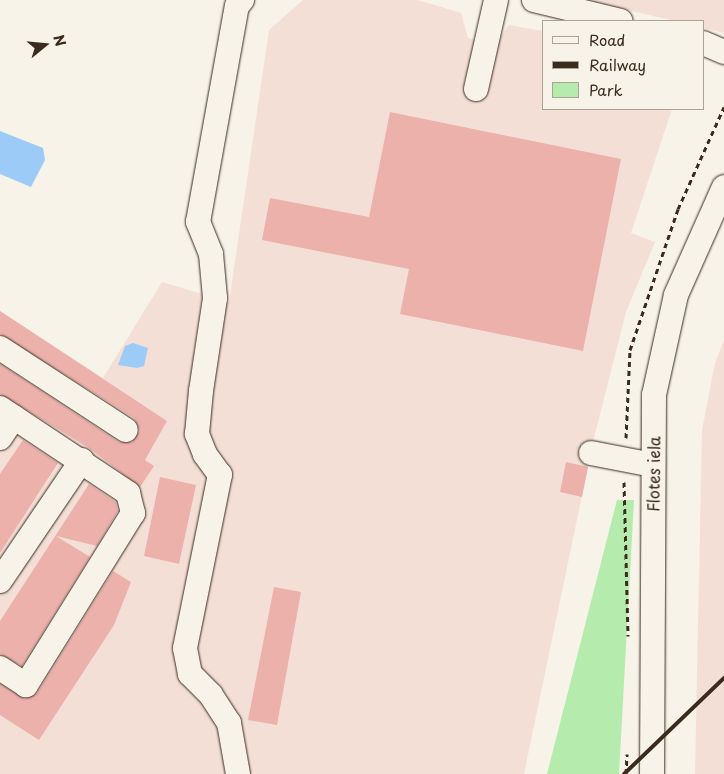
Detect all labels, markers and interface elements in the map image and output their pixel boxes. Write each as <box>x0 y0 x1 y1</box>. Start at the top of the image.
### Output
north arrow <box>20 20 70 70</box>
legend <box>542 20 704 110</box>
text: Road <box>589 28 625 51</box>
text: N <box>48 32 71 49</box>
text: Railway <box>589 53 646 76</box>
text: Park <box>589 78 623 101</box>
street label: Flotes iela <box>643 436 663 512</box>

